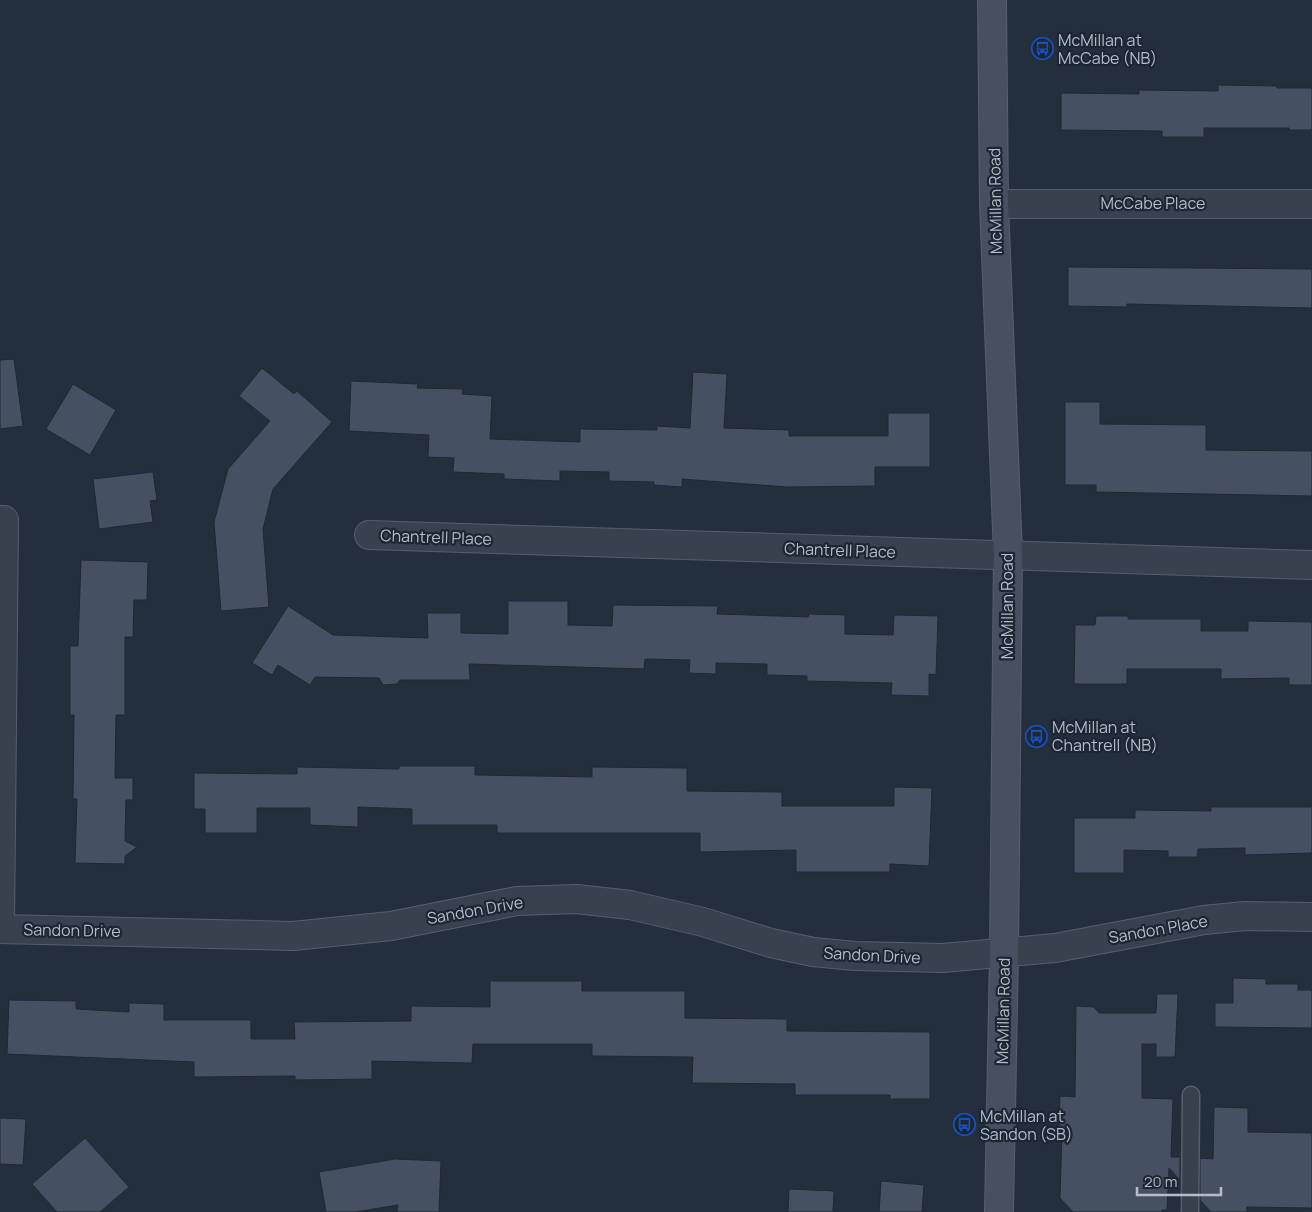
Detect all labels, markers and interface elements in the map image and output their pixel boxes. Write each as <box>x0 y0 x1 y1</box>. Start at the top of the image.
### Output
place label: McMillan at McCabe (NB) <box>1058 29 1157 69</box>
bus stop icon: McMillan at McCabe (NB) <box>1030 37 1054 61</box>
street label: McMillan Road <box>983 148 1007 254</box>
street label: McCabe Place <box>1101 192 1205 214</box>
street label: Chantrell Place <box>380 524 492 550</box>
street label: Chantrell Place <box>784 537 896 563</box>
street label: McMillan Road <box>996 553 1018 659</box>
place label: McMillan at Chantrell (NB) <box>1052 716 1158 756</box>
bus stop icon: McMillan at Chantrell (NB) <box>1024 724 1048 748</box>
street label: Sandon Drive <box>425 891 525 929</box>
street label: Sandon Place <box>1107 909 1209 949</box>
street label: Sandon Drive <box>23 918 121 942</box>
street label: Sandon Drive <box>823 941 921 969</box>
street label: McMillan Road <box>991 958 1015 1064</box>
place label: McMillan at Sandon (SB) <box>980 1105 1073 1145</box>
bus stop icon: McMillan at Sandon (SB) <box>952 1113 976 1137</box>
scale bar <box>1137 1164 1221 1196</box>
text: 20 m <box>1144 1171 1177 1192</box>

